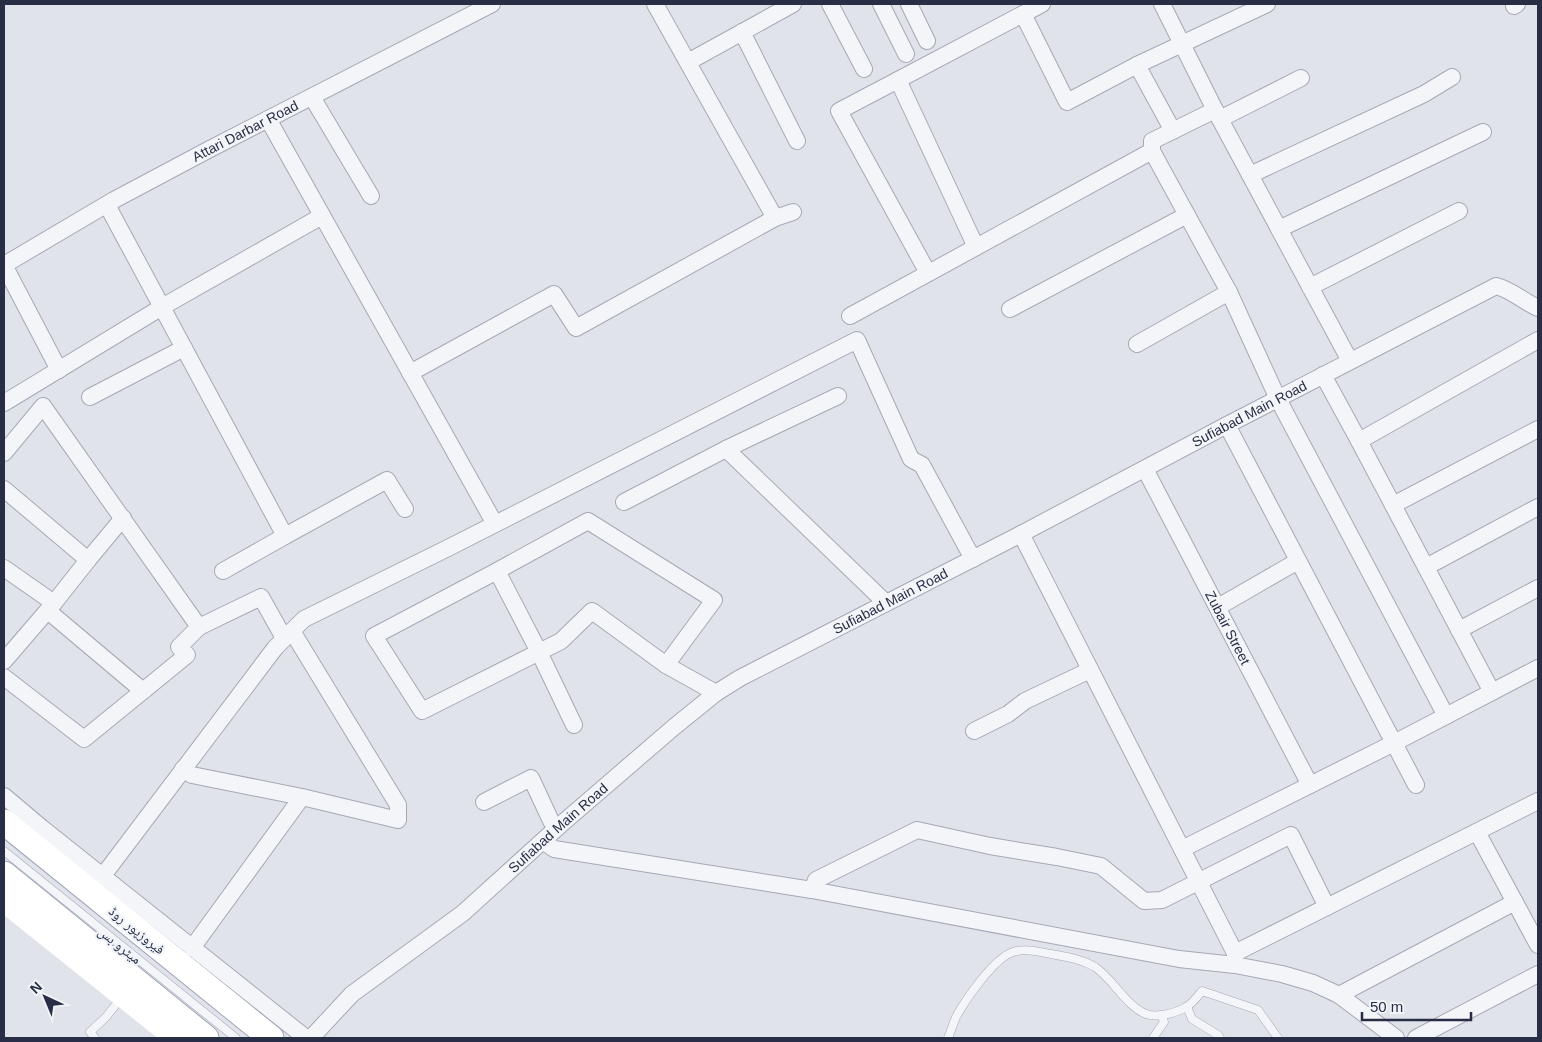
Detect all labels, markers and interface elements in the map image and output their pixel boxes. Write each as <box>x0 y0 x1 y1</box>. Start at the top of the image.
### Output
street label: Attari Darbar Road <box>190 97 301 165</box>
street label: Sufiabad Main Road <box>1189 377 1309 450</box>
street label: Sufiabad Main Road <box>830 565 950 637</box>
street label: Zubair Street <box>1202 588 1254 667</box>
street label: Sufiabad Main Road <box>505 780 611 876</box>
street label: فیروزپور روڈ <box>105 903 168 958</box>
street label: میٹرو بس <box>95 923 145 968</box>
north arrow <box>20 972 70 1022</box>
text: N <box>27 978 45 997</box>
scale bar <box>1362 990 1471 1022</box>
text: 50 m <box>1370 998 1403 1015</box>

